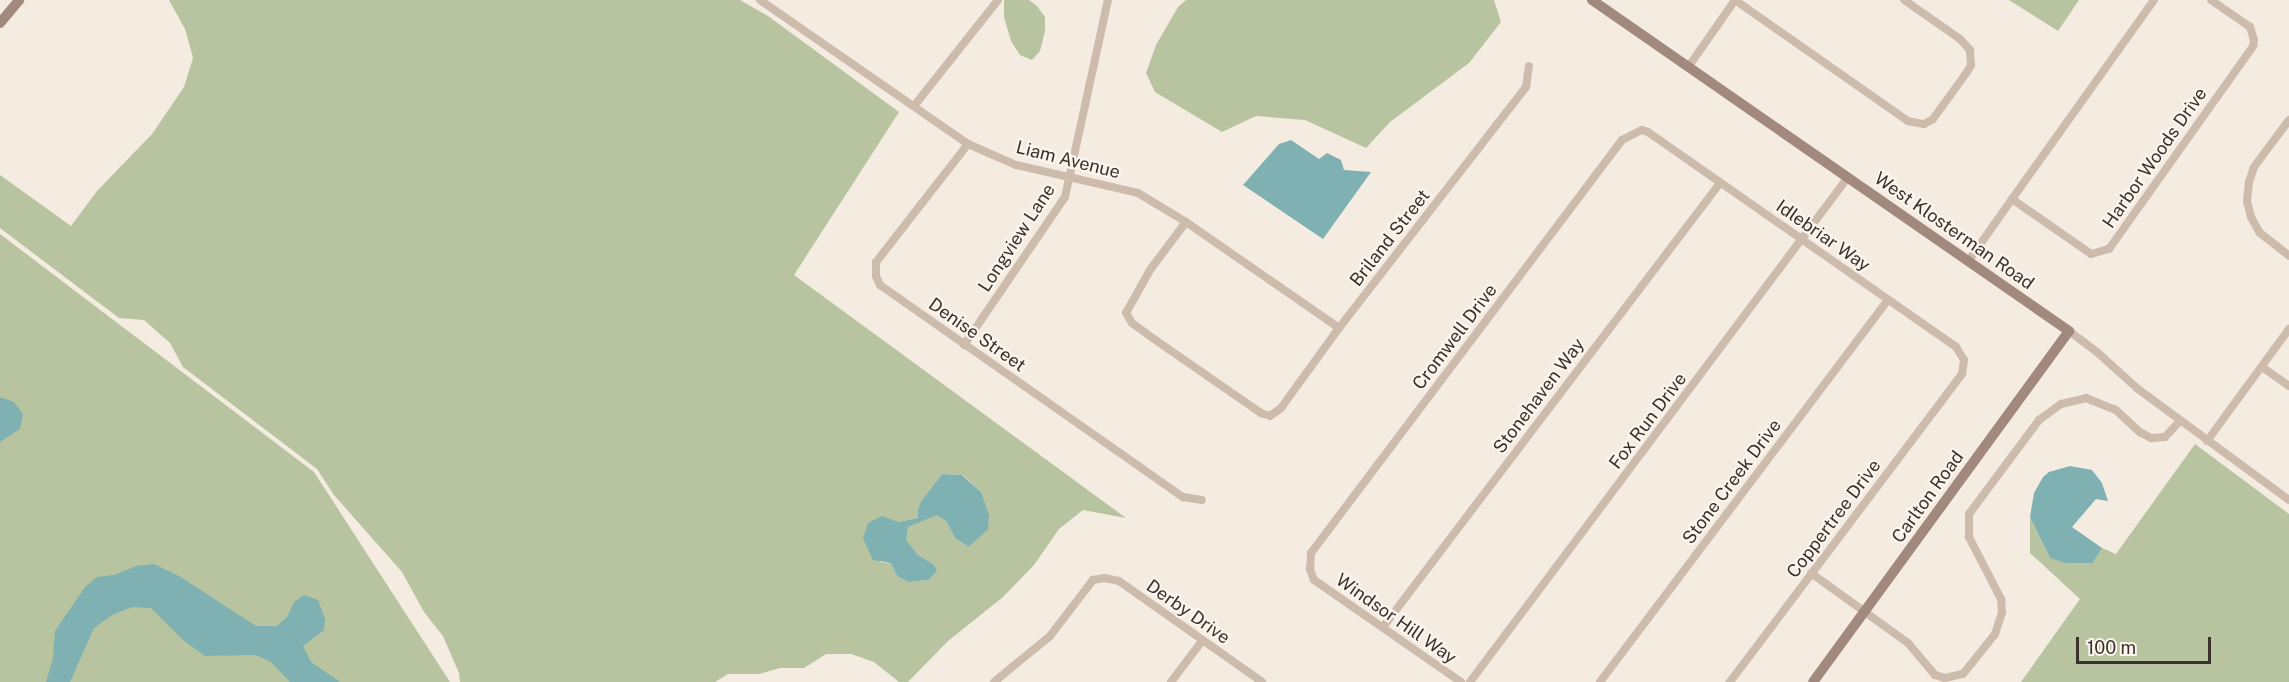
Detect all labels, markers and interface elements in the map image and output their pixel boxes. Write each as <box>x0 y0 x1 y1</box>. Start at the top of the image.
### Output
street label: Harbor Woods Drive <box>2098 83 2212 233</box>
street label: Liam Avenue <box>1014 137 1122 183</box>
street label: West Klosterman Road <box>1870 168 2038 294</box>
street label: Longview Lane <box>974 180 1060 296</box>
street label: Briland Street <box>1345 185 1435 291</box>
street label: Idlebriar Way <box>1772 196 1874 276</box>
street label: Cromwell Drive <box>1408 280 1502 394</box>
street label: Denise Street <box>924 294 1030 376</box>
street label: Stonehaven Way <box>1489 334 1589 458</box>
street label: Fox Run Drive <box>1605 369 1691 473</box>
street label: Stone Creek Drive <box>1678 415 1786 549</box>
street label: Carlton Road <box>1887 447 1969 547</box>
street label: Coppertree Drive <box>1782 456 1886 582</box>
street label: Windsor Hill Way <box>1331 569 1461 669</box>
street label: Derby Drive <box>1142 575 1234 649</box>
scale bar <box>2079 625 2214 663</box>
text: 100 m <box>2087 637 2136 658</box>

